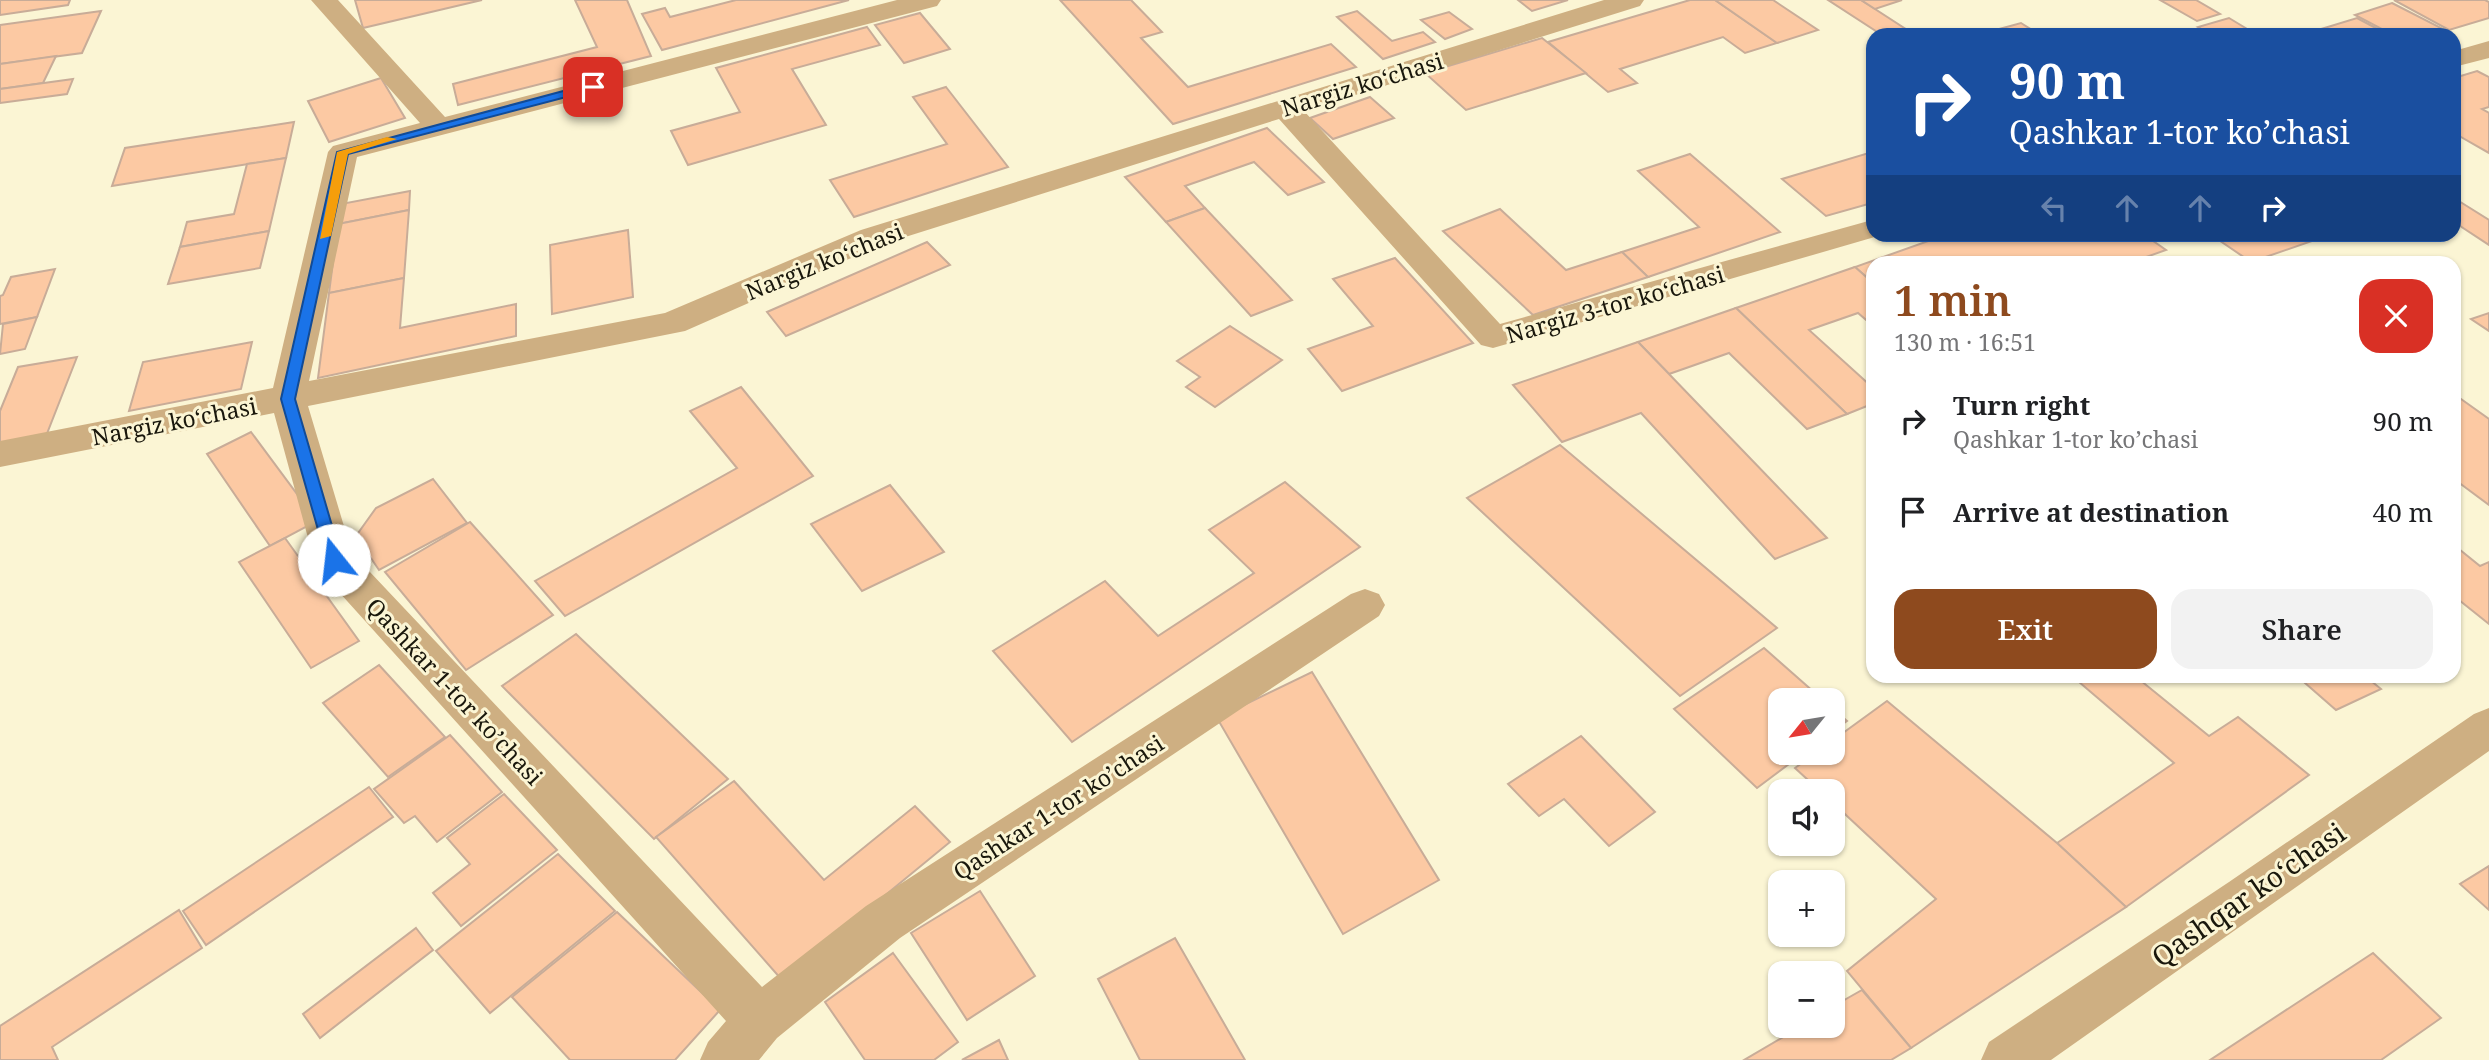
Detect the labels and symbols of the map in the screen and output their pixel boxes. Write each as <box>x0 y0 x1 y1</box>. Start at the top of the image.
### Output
street label: Nargiz koʻchasi <box>1277 44 1447 124</box>
pin <box>563 57 623 117</box>
street label: Nargiz koʻchasi <box>740 215 908 307</box>
street label: Nargiz 3-tor koʻchasi <box>1502 257 1728 350</box>
street label: Nargiz koʻchasi <box>89 389 260 453</box>
position arrow <box>297 523 371 597</box>
street label: Qashkar 1-tor koʼchasi <box>360 590 551 792</box>
north arrow <box>1768 688 1844 765</box>
street label: Qashkar 1-tor koʼchasi <box>947 727 1170 887</box>
street label: Qashqar koʻchasi <box>2144 813 2352 975</box>

